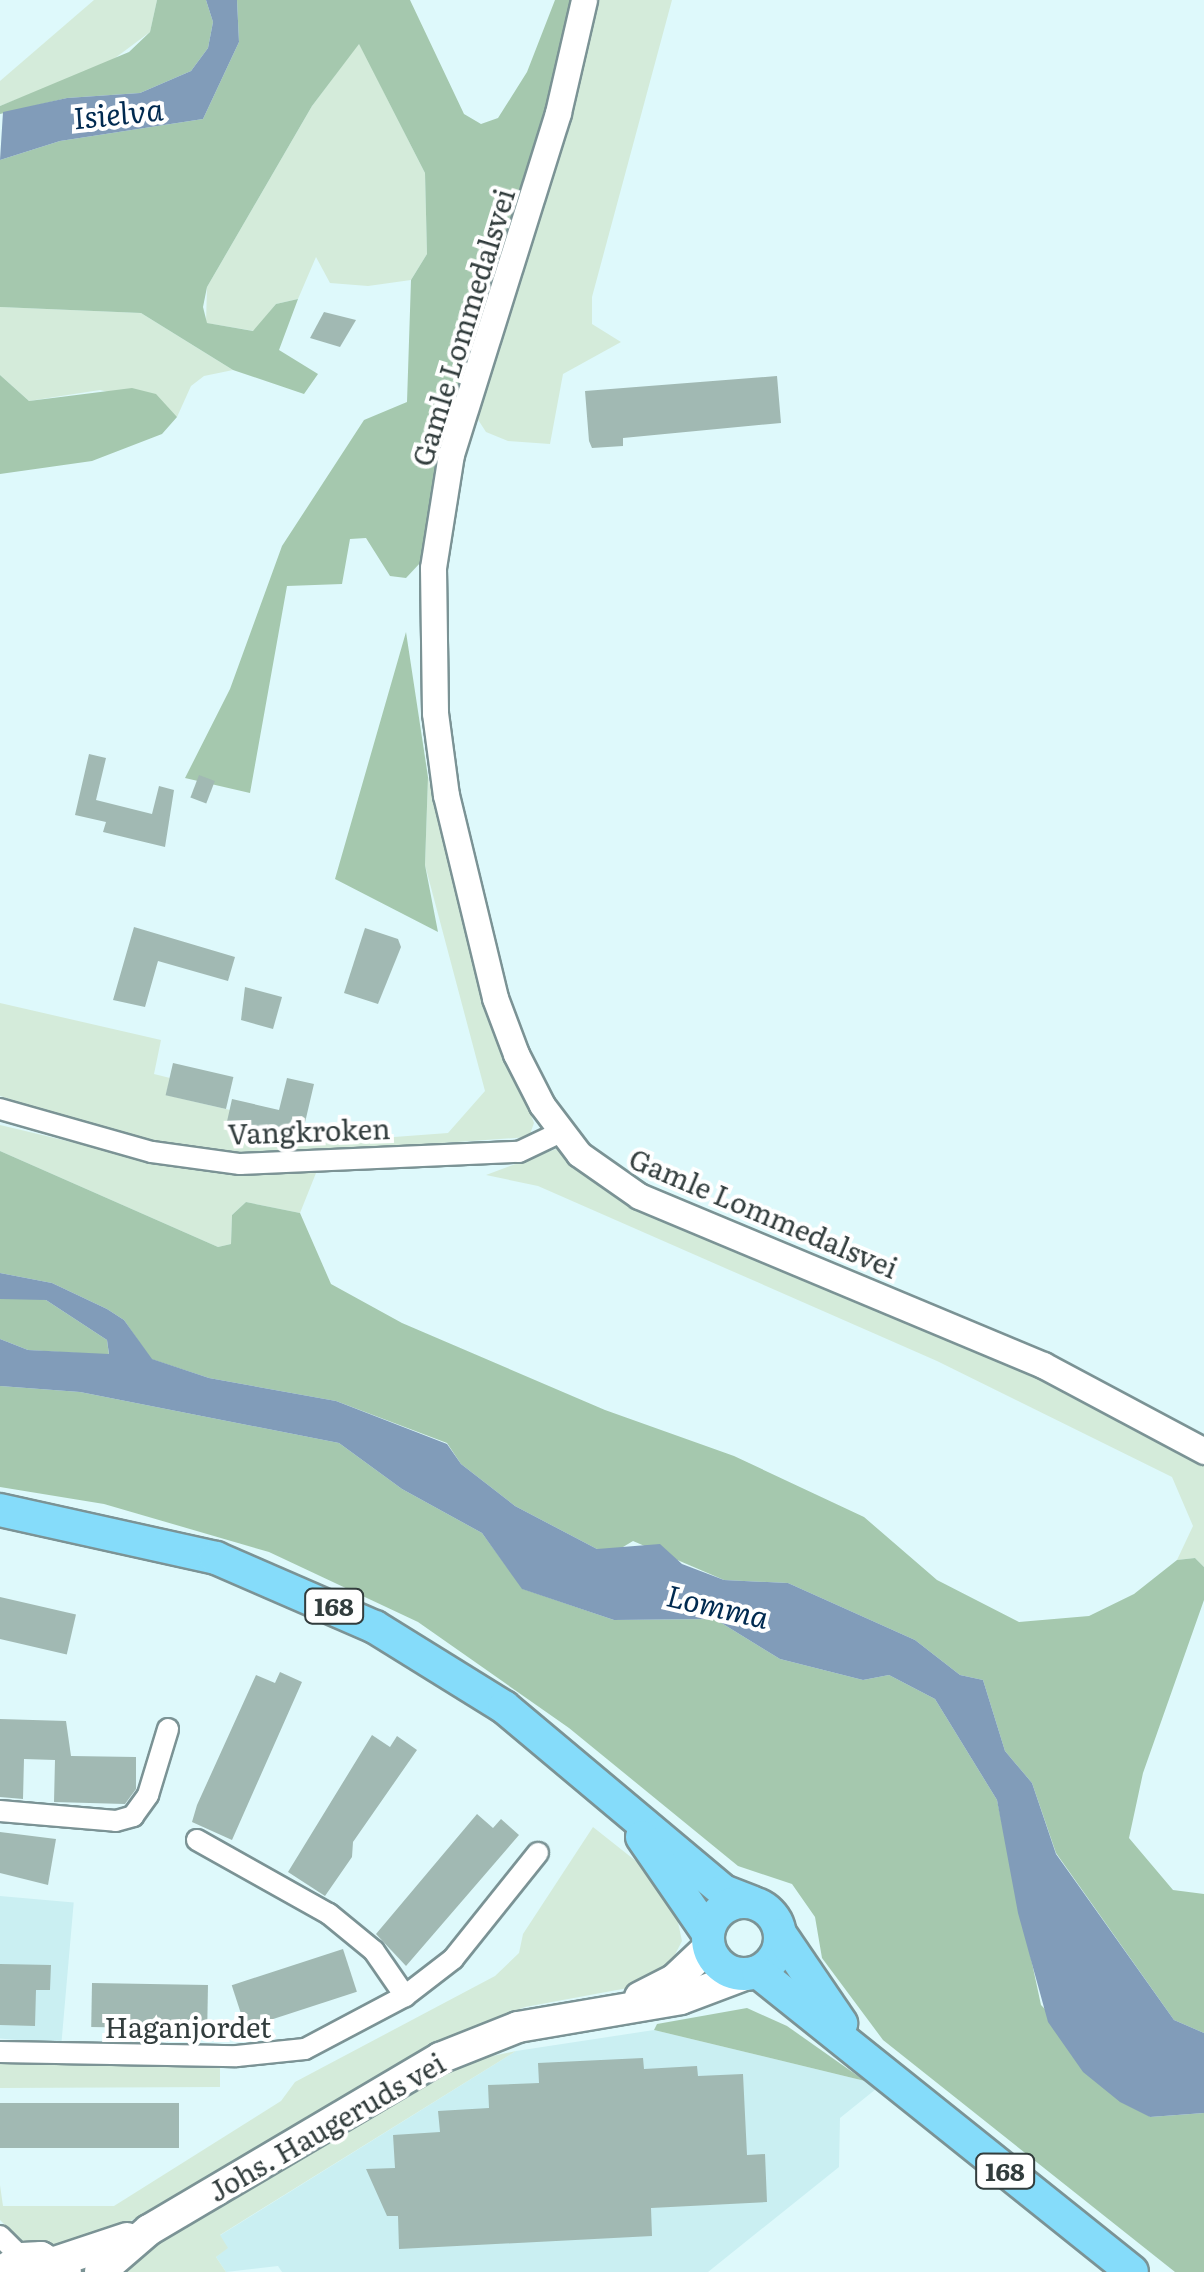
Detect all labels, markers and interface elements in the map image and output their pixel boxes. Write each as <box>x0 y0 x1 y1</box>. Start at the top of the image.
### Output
water label: Isielva <box>71 89 165 135</box>
street label: Gamle Lommedalsvei <box>404 184 520 470</box>
street label: Vangkroken <box>227 1110 391 1150</box>
street label: Gamle Lommedalsvei <box>625 1140 903 1284</box>
water label: Lomma <box>664 1576 772 1634</box>
road number: 168 <box>304 1586 364 1626</box>
street label: Haganjordet <box>105 2009 271 2043</box>
street label: Johs. Haugeruds vei <box>202 2045 450 2207</box>
road number: 168 <box>975 2151 1035 2191</box>

